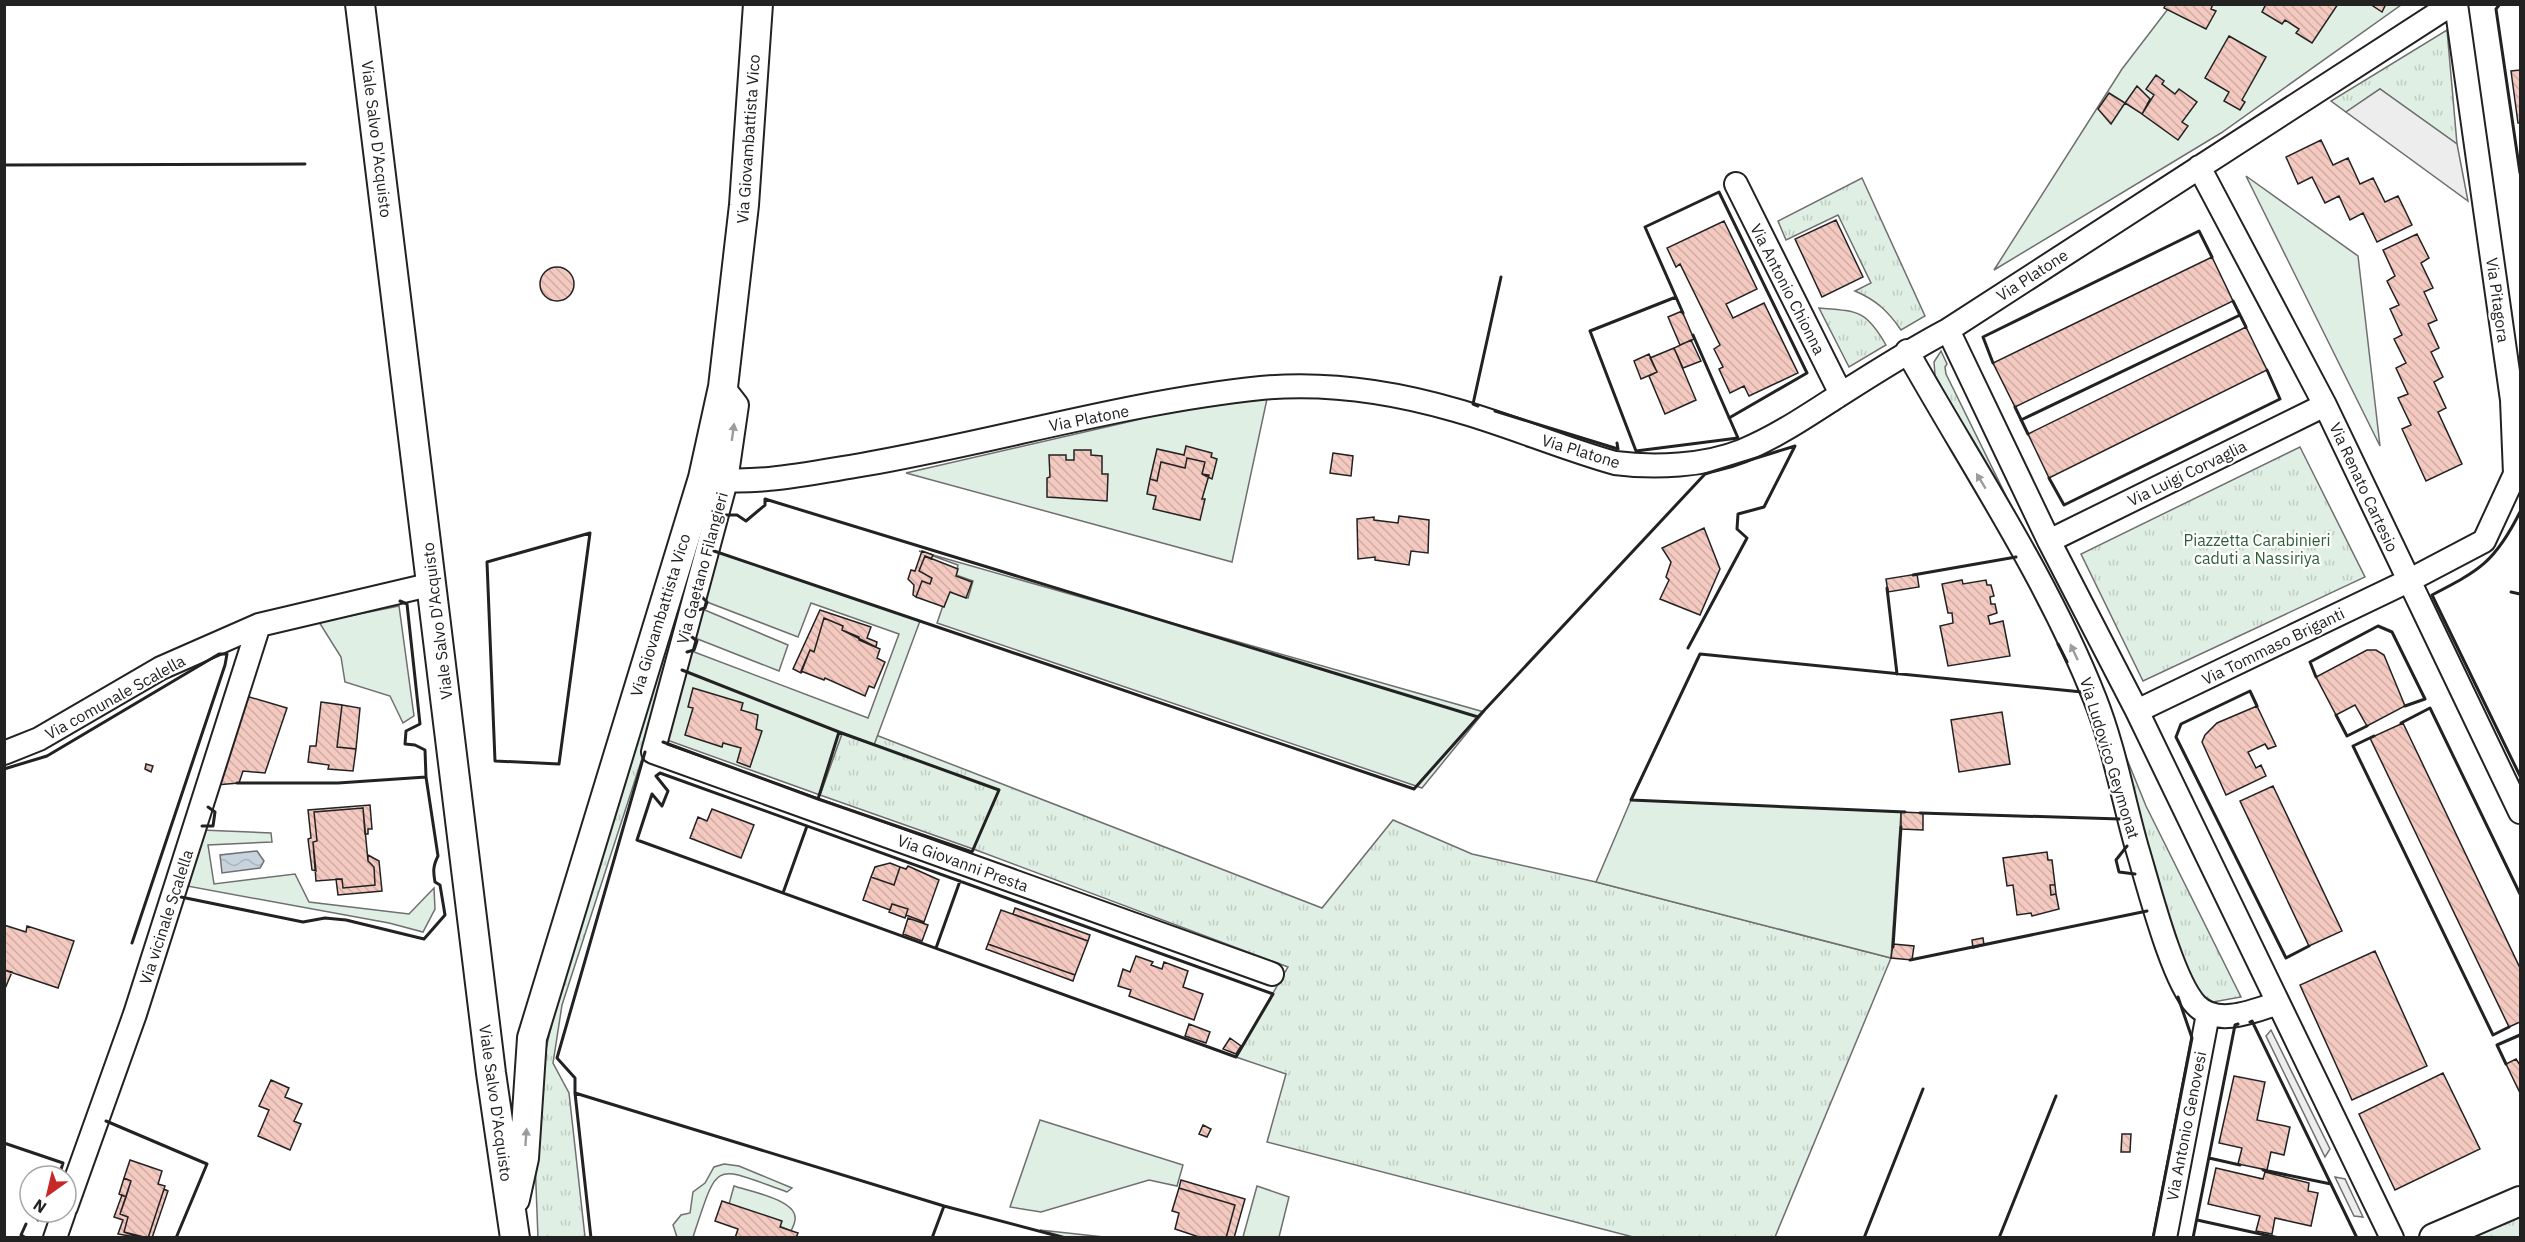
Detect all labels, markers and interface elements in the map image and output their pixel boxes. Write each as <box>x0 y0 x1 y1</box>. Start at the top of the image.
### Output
street label: Via Giovambattista Vico <box>732 54 764 224</box>
street label: Viale Salvo D'Acquisto <box>357 59 397 219</box>
street label: Via Antonio Chionna <box>1746 220 1830 358</box>
street label: Via Platone <box>1993 244 2072 305</box>
street label: Via Pitagora <box>2482 256 2514 344</box>
street label: Via Platone <box>1047 400 1131 436</box>
street label: Via Renato Cartesio <box>2325 419 2403 555</box>
one-way arrow <box>728 422 737 441</box>
street label: Via Platone <box>1539 430 1623 472</box>
street label: Via Luigi Corvaglia <box>2124 435 2250 510</box>
one-way arrow <box>1976 472 1986 489</box>
street label: Via Gaetano Filangieri <box>672 490 732 646</box>
park label: Piazzetta Carabinieri caduti a Nassiriya <box>2184 530 2330 568</box>
street label: Via Giovambattista Vico <box>626 531 694 699</box>
street label: Viale Salvo D'Acquisto <box>417 541 457 701</box>
street label: Via Tommaso Briganti <box>2198 603 2348 689</box>
one-way arrow <box>2070 643 2079 660</box>
street label: Via comunale Scalella <box>42 650 189 744</box>
street label: Via Ludovico Geymonat <box>2076 675 2144 841</box>
street label: Via Giovanni Presta <box>895 830 1032 896</box>
street label: Via vicinale Scalella <box>135 847 197 987</box>
street label: Viale Salvo D'Acquisto <box>475 1023 517 1183</box>
street label: Via Antonio Genovesi <box>2162 1050 2210 1202</box>
one-way arrow <box>521 1127 530 1146</box>
north arrow <box>18 1164 78 1224</box>
text: N <box>29 1195 50 1218</box>

